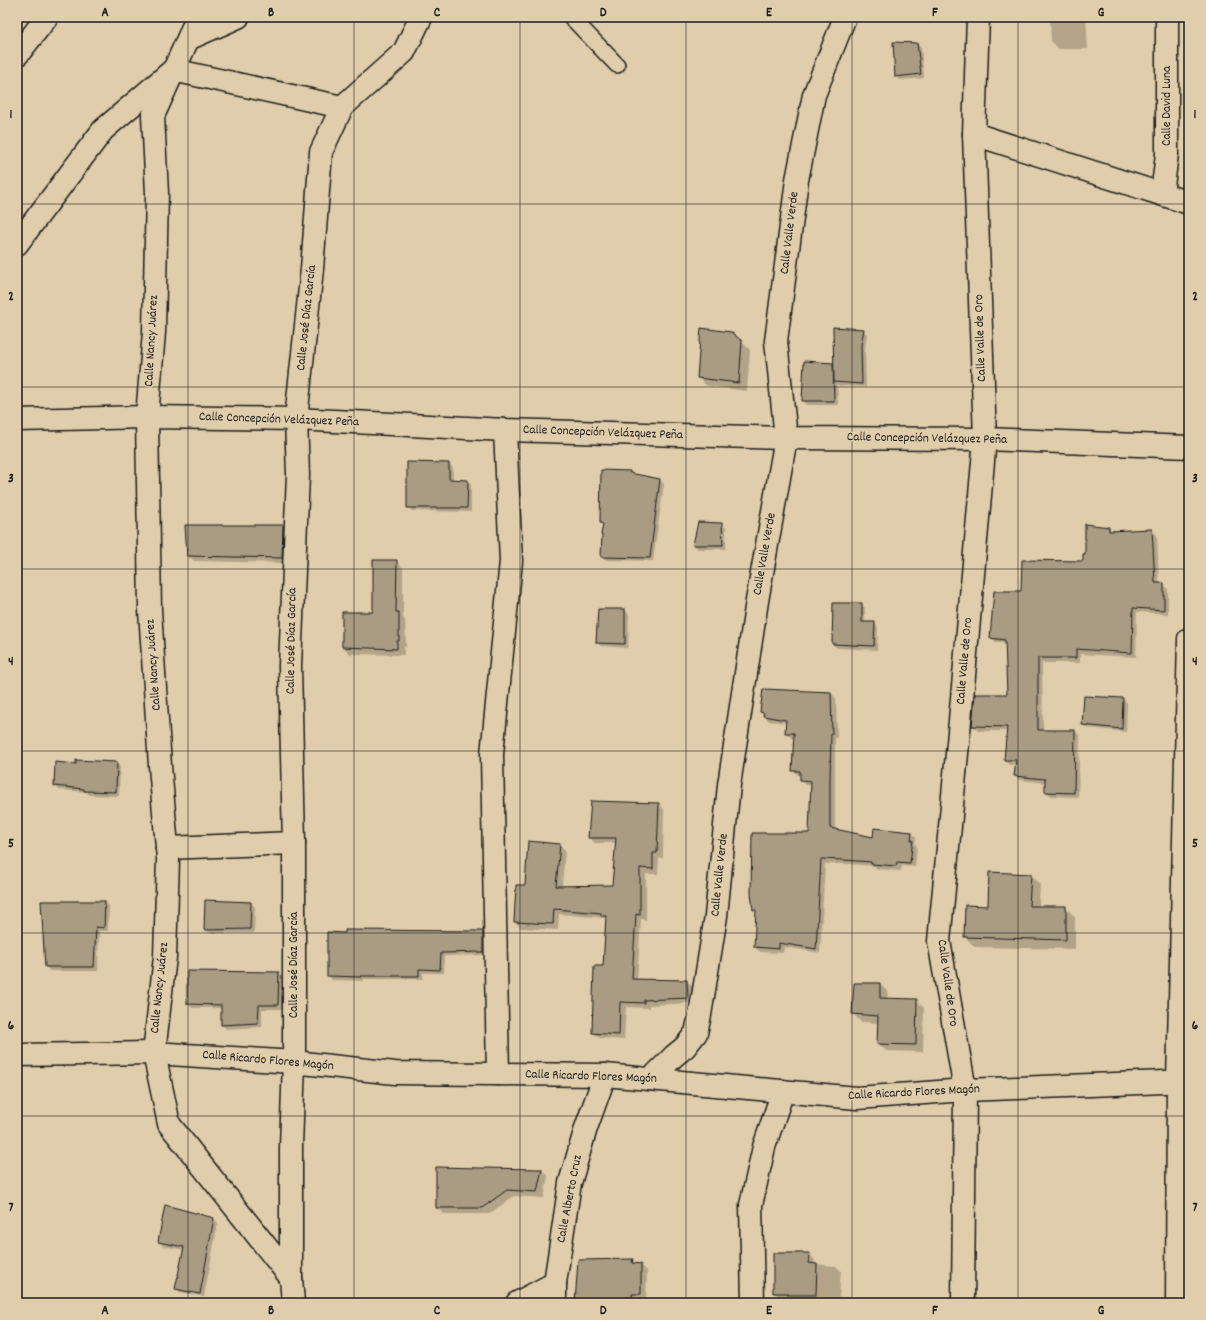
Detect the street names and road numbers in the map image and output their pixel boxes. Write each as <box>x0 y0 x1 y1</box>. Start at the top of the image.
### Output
street label: Calle David Luna <box>1158 65 1177 146</box>
street label: Calle Valle Verde <box>775 190 805 275</box>
street label: Calle José Díaz García <box>292 263 322 372</box>
street label: Calle Valle de Oro <box>970 294 992 382</box>
street label: Calle Nancy Juárez <box>140 295 164 387</box>
street label: Calle Concepción Velázquez Peña <box>199 408 360 432</box>
street label: Calle Concepción Velázquez Peña <box>523 421 684 445</box>
street label: Calle Concepción Velázquez Peña <box>847 428 1008 450</box>
street label: Calle Valle Verde <box>748 511 782 597</box>
street label: Calle José Díaz García <box>282 587 302 694</box>
street label: Calle Valle de Oro <box>952 616 978 705</box>
street label: Calle Nancy Juárez <box>141 619 167 711</box>
street label: Calle Valle Verde <box>706 832 734 917</box>
street label: Calle José Díaz García <box>285 911 304 1018</box>
street label: Calle Valle de Oro <box>932 938 963 1028</box>
street label: Calle Nancy Juárez <box>146 941 174 1035</box>
street label: Calle Ricardo Flores Magón <box>201 1046 335 1076</box>
street label: Calle Ricardo Flores Magón <box>525 1065 657 1089</box>
street label: Calle Ricardo Flores Magón <box>848 1080 980 1106</box>
street label: Calle Alberto Cruz <box>552 1153 588 1245</box>

